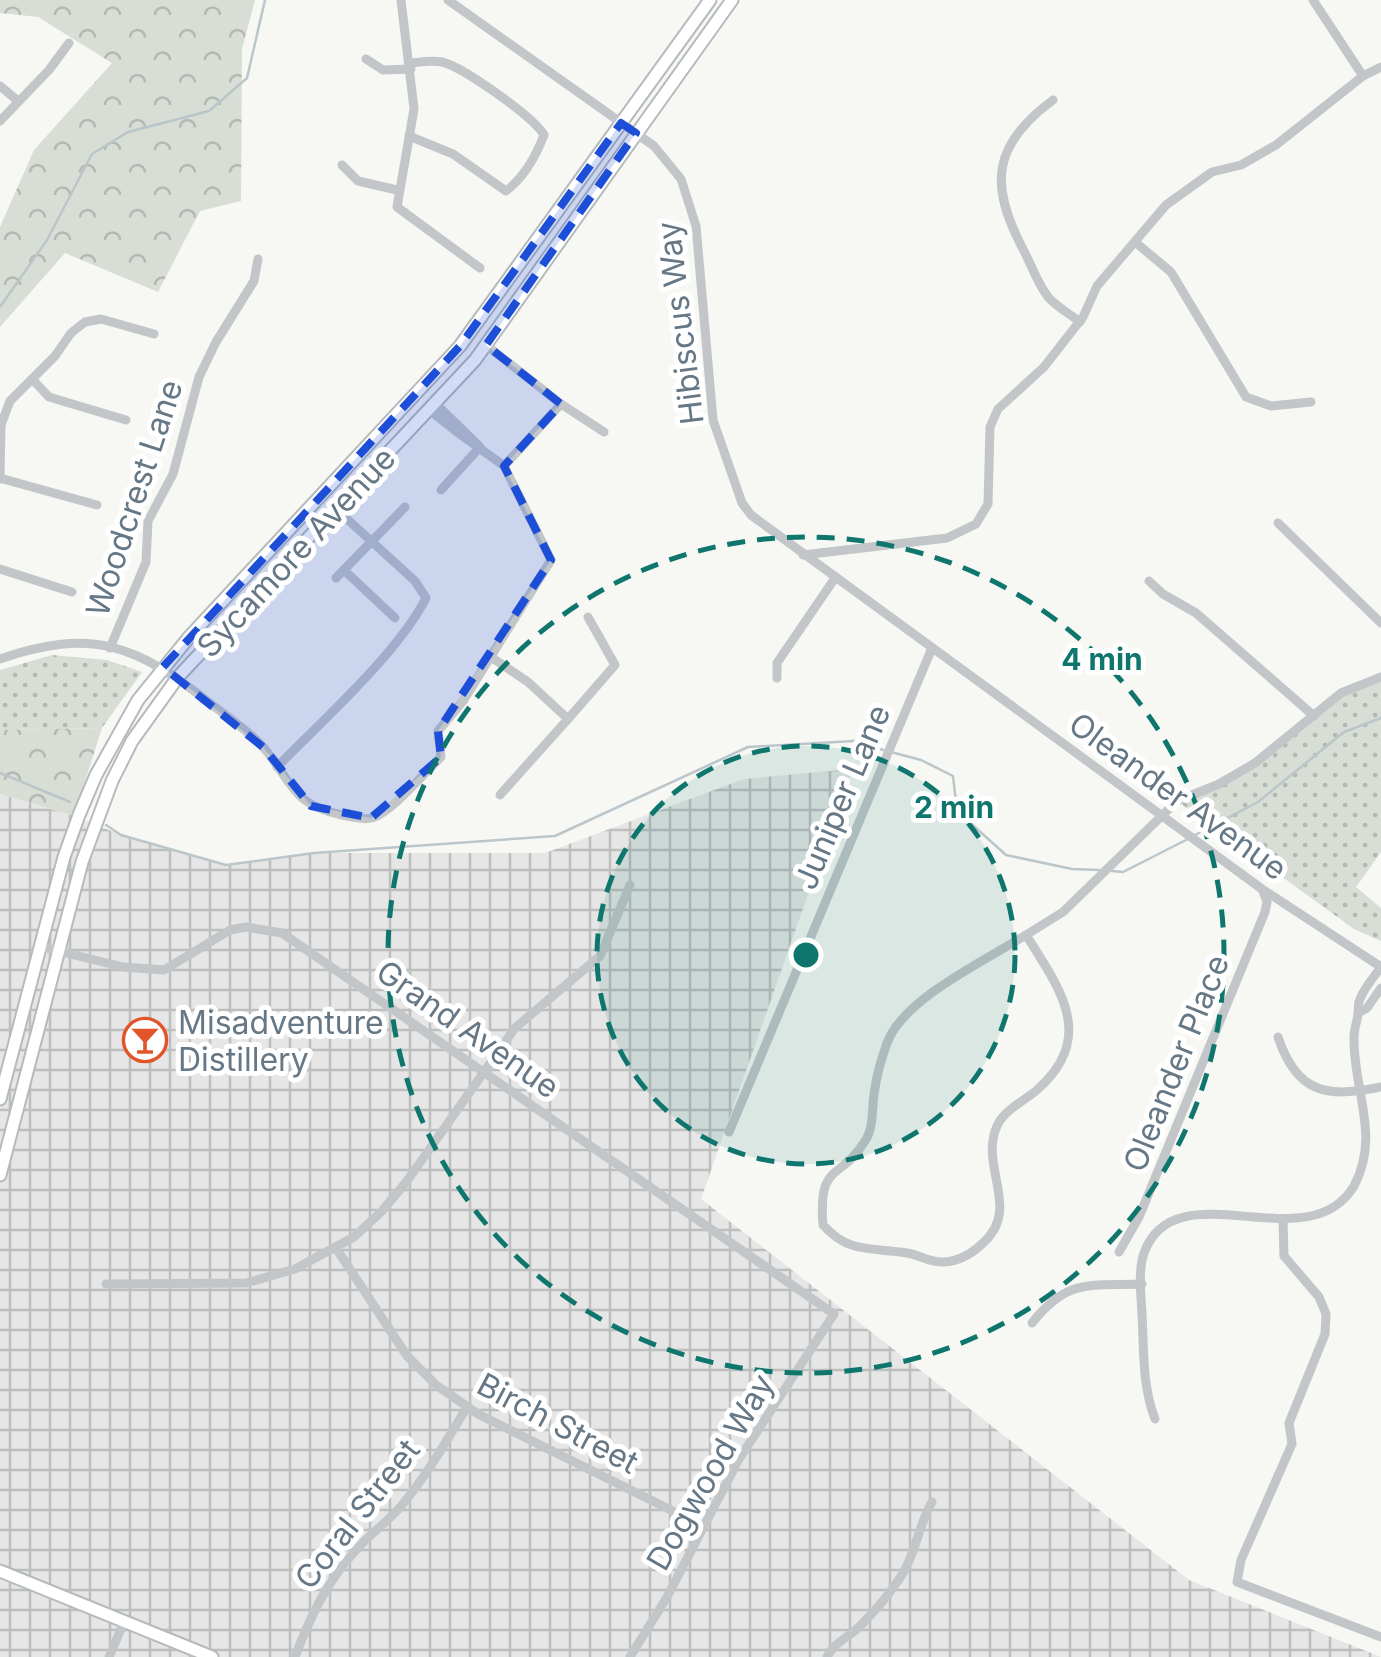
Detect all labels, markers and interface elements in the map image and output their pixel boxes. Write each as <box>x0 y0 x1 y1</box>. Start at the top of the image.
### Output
street label: Hibiscus Way <box>648 219 712 427</box>
street label: Woodcrest Lane <box>77 375 191 621</box>
street label: Sycamore Avenue <box>189 439 403 665</box>
text: 4 min <box>1061 641 1143 677</box>
street label: Juniper Lane <box>786 699 898 895</box>
street label: Oleander Avenue <box>1061 704 1295 888</box>
text: 2 min <box>914 789 994 825</box>
centre of rings <box>788 937 824 973</box>
street label: Oleander Place <box>1115 949 1237 1177</box>
street label: Grand Avenue <box>369 952 567 1106</box>
place label: Misadventure Distillery <box>178 1003 384 1079</box>
bar icon: Misadventure Distillery <box>122 1017 168 1063</box>
street label: Birch Street <box>471 1364 645 1482</box>
street label: Dogwood Way <box>638 1367 782 1577</box>
street label: Coral Street <box>286 1431 428 1597</box>

